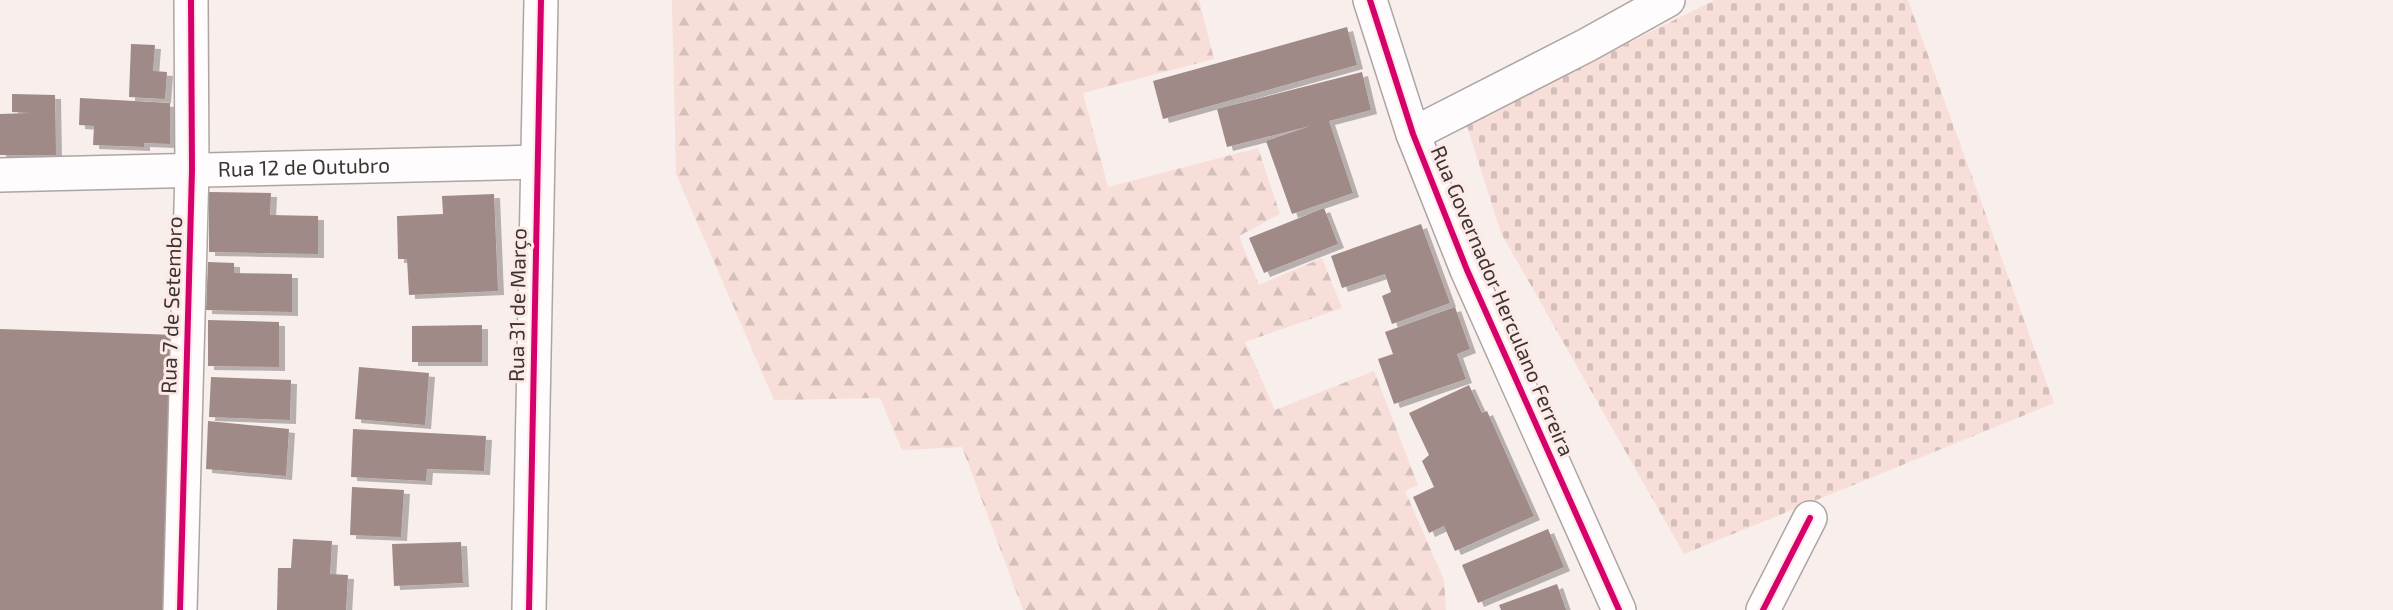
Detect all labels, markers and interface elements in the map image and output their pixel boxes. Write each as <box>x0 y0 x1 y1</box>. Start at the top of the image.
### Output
street label: Rua Governador Herculano Ferreira <box>1426 141 1580 459</box>
street label: Rua 12 de Outubro <box>218 152 390 181</box>
street label: Rua 7 de Setembro <box>155 216 186 394</box>
street label: Rua 31 de Março <box>503 228 532 382</box>

